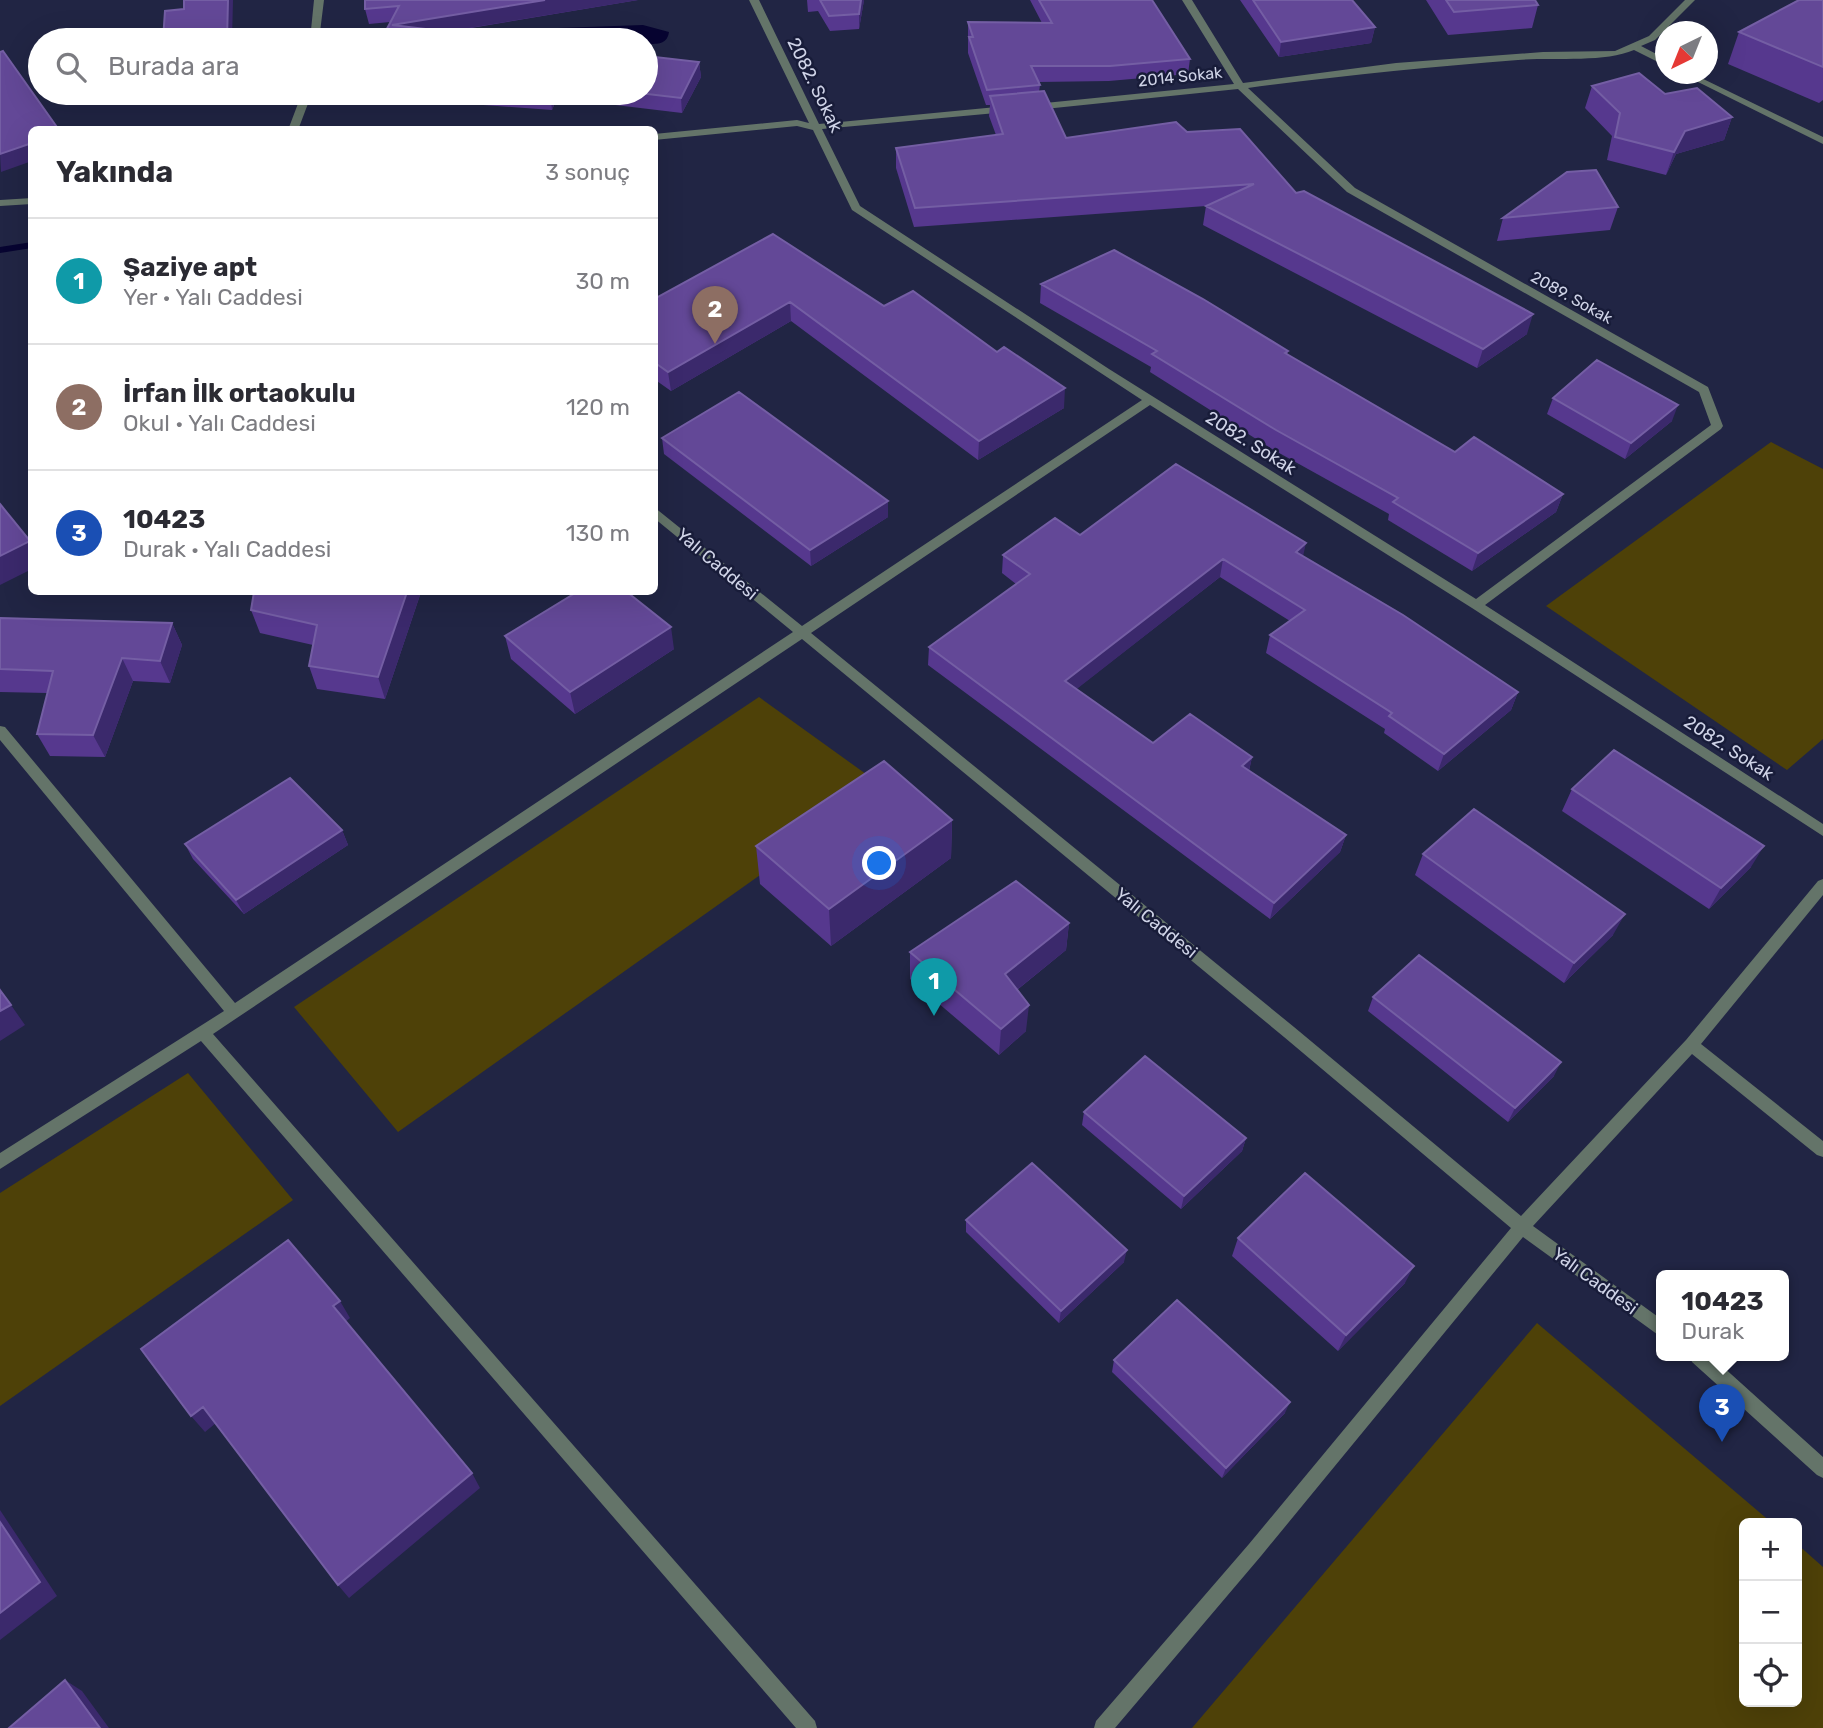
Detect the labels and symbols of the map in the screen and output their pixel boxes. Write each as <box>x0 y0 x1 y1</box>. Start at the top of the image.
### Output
north arrow <box>1655 21 1718 84</box>
street label: 2082. Sokak <box>783 34 848 137</box>
street label: 2014 Sokak <box>1137 63 1224 90</box>
street label: 2089. Sokak <box>1528 267 1617 328</box>
pin: 2 <box>692 286 738 344</box>
street label: 2082. Sokak <box>1202 406 1301 480</box>
street label: Yalı Caddesi <box>672 523 762 605</box>
street label: 2082. Sokak <box>1680 711 1779 786</box>
your location <box>862 846 896 880</box>
street label: Yalı Caddesi <box>1110 883 1202 963</box>
pin: 1 <box>911 958 957 1016</box>
street label: Yalı Caddesi <box>1548 1243 1642 1319</box>
pin: 3 <box>1699 1384 1745 1442</box>

